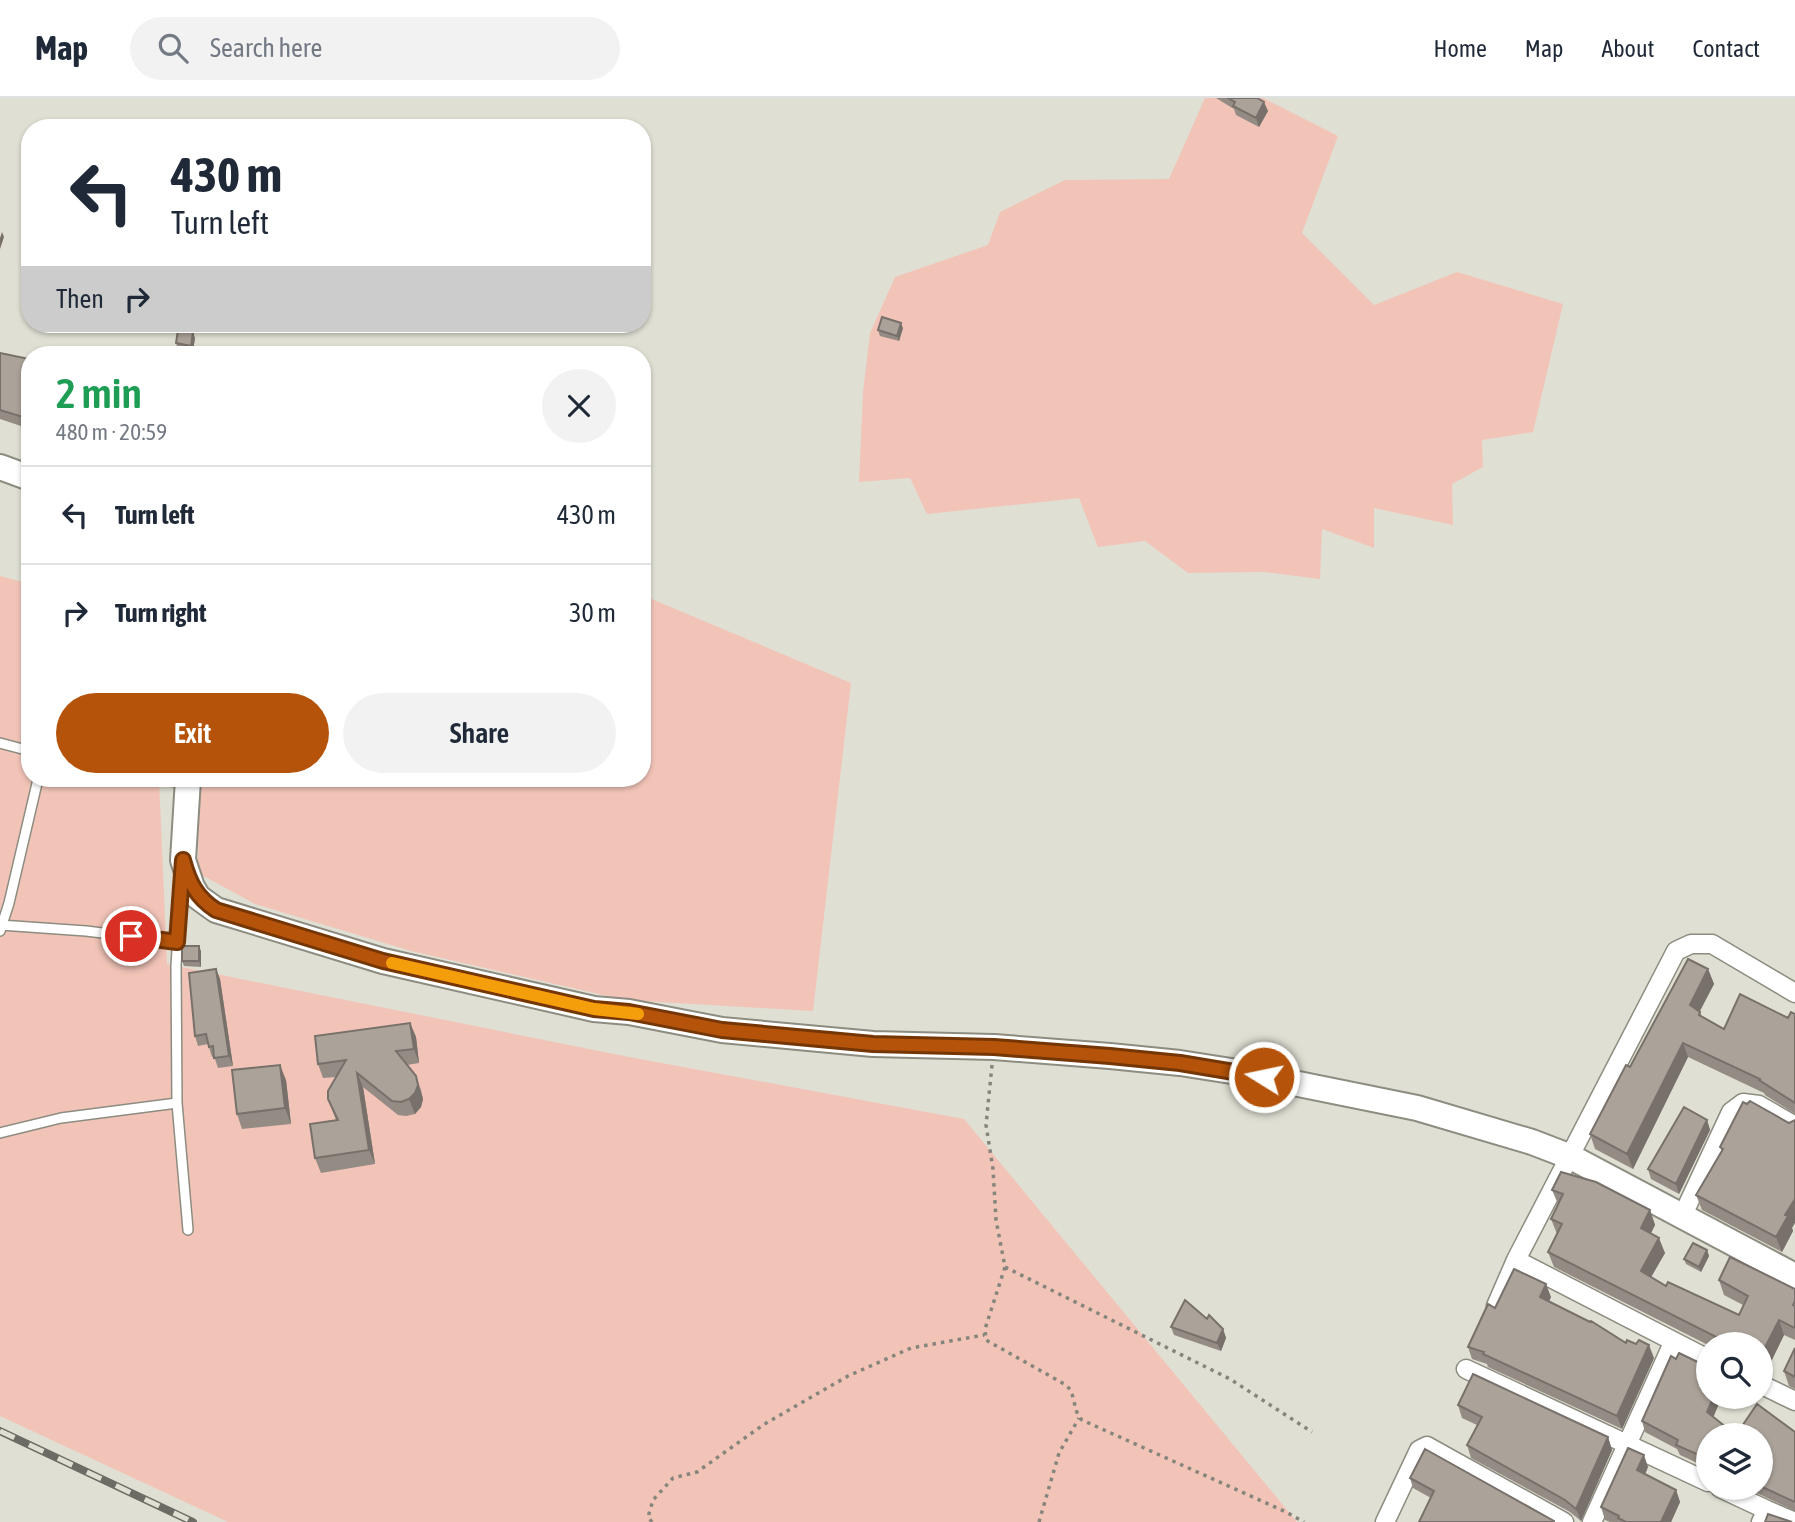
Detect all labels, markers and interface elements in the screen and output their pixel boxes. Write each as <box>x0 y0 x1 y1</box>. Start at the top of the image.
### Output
search box <box>130 17 620 80</box>
text: Map <box>35 29 88 67</box>
icon: search <box>154 29 192 67</box>
text: Search here <box>210 33 322 63</box>
text: Home <box>1433 35 1487 62</box>
text: Map <box>1525 35 1563 62</box>
text: About <box>1601 35 1654 62</box>
text: Contact <box>1692 35 1760 62</box>
text: 430 m <box>171 146 282 202</box>
icon: left <box>56 147 147 238</box>
text: Turn left <box>171 204 269 241</box>
icon: right <box>118 280 156 318</box>
text: Then <box>56 284 104 314</box>
text: 2 min <box>56 369 142 417</box>
button: close <box>542 369 616 443</box>
text: 480 m · 20:59 <box>56 419 167 445</box>
icon: left <box>56 496 94 534</box>
text: Turn left <box>115 500 195 530</box>
text: 430 m <box>557 500 616 530</box>
icon: right <box>56 594 94 632</box>
text: Turn right <box>115 598 206 628</box>
text: 30 m <box>569 598 616 628</box>
button: Exit <box>56 693 329 773</box>
button: Share <box>343 693 616 773</box>
pin <box>101 906 161 966</box>
icon: arrive <box>112 917 150 955</box>
position arrow <box>1227 1040 1301 1114</box>
map controls <box>1696 1332 1773 1500</box>
button: search <box>1696 1332 1773 1409</box>
button: layers <box>1696 1423 1773 1500</box>

